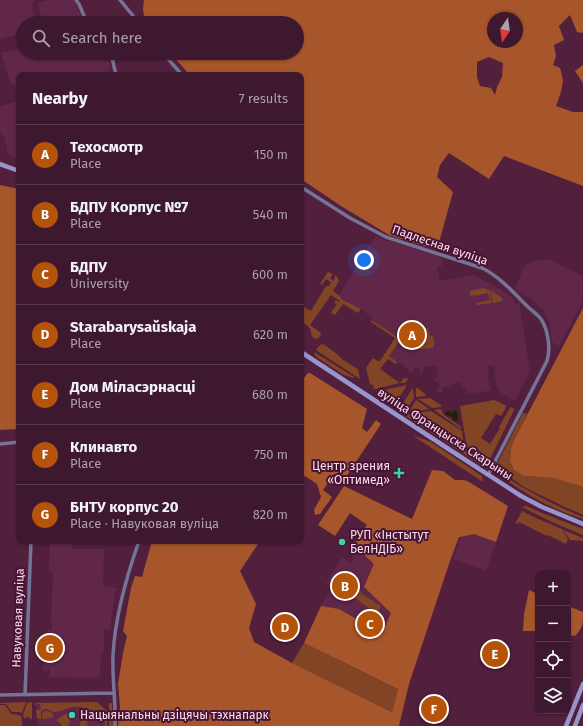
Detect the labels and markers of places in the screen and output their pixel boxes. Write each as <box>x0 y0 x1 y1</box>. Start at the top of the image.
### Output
pin: A <box>399 320 425 350</box>
place label: Центр зрения «Оптимед» <box>312 459 390 487</box>
marker: Центр зрения «Оптимед» <box>393 467 405 479</box>
place label: РУП «Інстытут БелНДІБ» <box>350 528 429 556</box>
marker: РУП «Інстытут БелНДІБ» <box>337 537 347 547</box>
pin: B <box>332 571 358 601</box>
pin: C <box>357 609 383 639</box>
pin: D <box>272 612 298 642</box>
pin: G <box>37 633 63 663</box>
pin: E <box>482 639 508 669</box>
pin: F <box>421 694 447 724</box>
place label: Нацыянальны дзіцячы тэхнапарк <box>80 708 270 722</box>
marker: Нацыянальны дзіцячы тэхнапарк <box>67 710 77 720</box>

